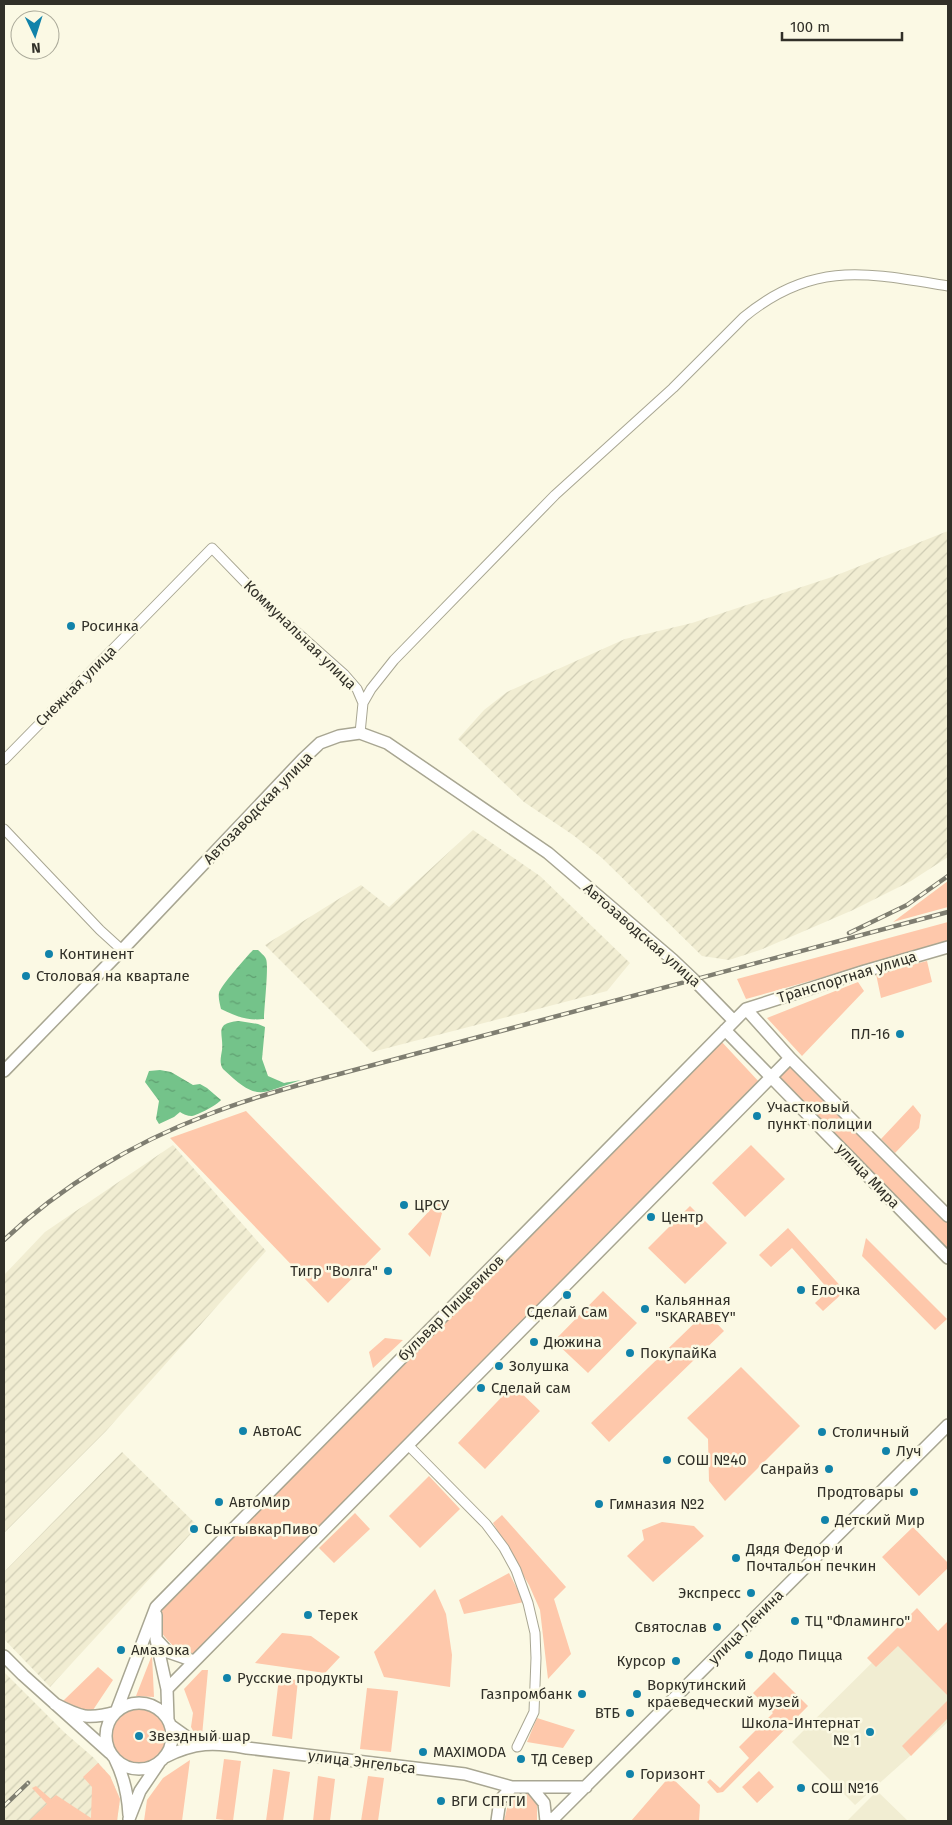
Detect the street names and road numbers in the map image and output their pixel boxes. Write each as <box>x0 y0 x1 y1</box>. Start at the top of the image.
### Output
street label: Коммунальная улица <box>240 577 360 693</box>
street label: Снежная улица <box>32 642 120 730</box>
street label: Автозаводская улица <box>200 748 316 868</box>
street label: Автозаводская улица <box>580 879 704 991</box>
street label: Транспортная улица <box>775 947 919 1007</box>
street label: улица Мира <box>833 1140 903 1212</box>
street label: бульвар Пищевиков <box>394 1251 508 1365</box>
street label: улица Ленина <box>705 1586 787 1668</box>
street label: улица Энгельса <box>307 1746 417 1778</box>

